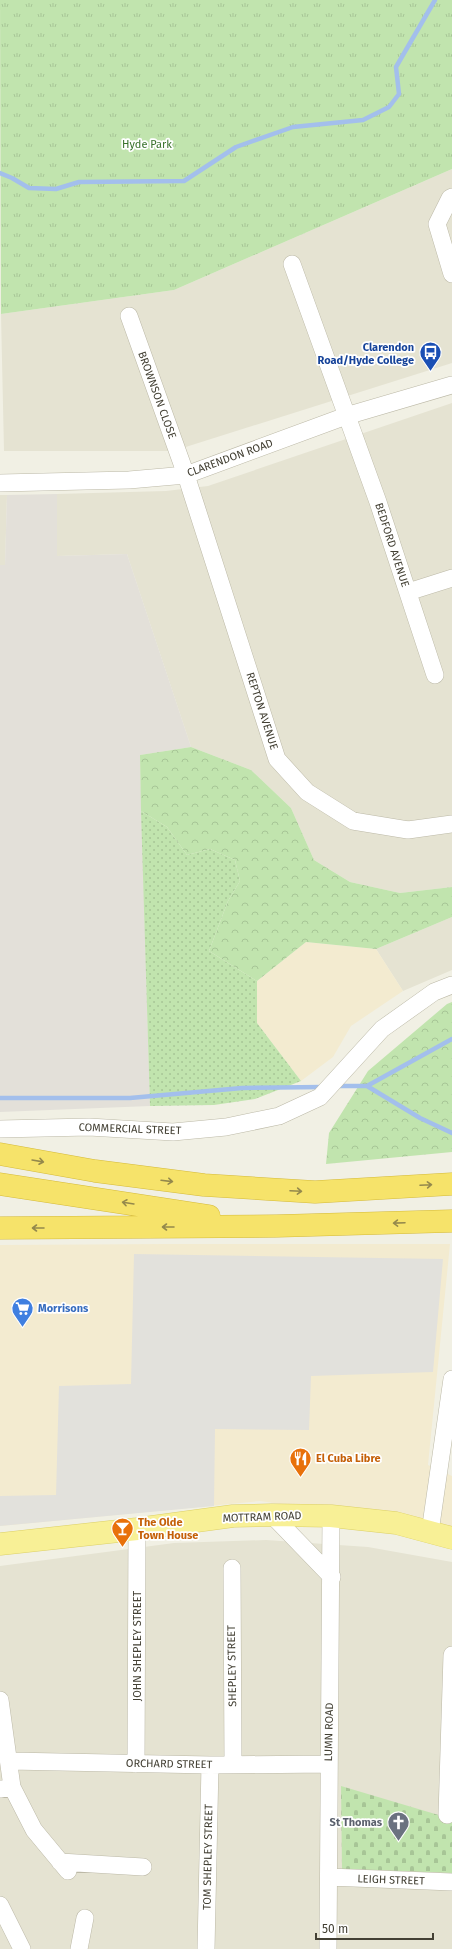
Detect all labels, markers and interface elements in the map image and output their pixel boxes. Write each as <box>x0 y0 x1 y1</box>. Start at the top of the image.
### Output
park label: Hyde Park <box>122 138 172 151</box>
bus stop icon: Clarendon Road/Hyde College <box>417 340 443 373</box>
place label: Clarendon Road/Hyde College <box>318 341 414 367</box>
street label: BROWNSON CLOSE <box>135 349 179 441</box>
street label: CLARENDON ROAD <box>185 436 275 480</box>
street label: BEDFORD AVENUE <box>372 501 412 589</box>
street label: REPTON AVENUE <box>243 671 281 752</box>
street label: COMMERCIAL STREET <box>78 1121 182 1137</box>
one-way arrow <box>31 1157 44 1165</box>
one-way arrow <box>160 1177 173 1185</box>
one-way arrow <box>419 1182 432 1189</box>
one-way arrow <box>289 1187 302 1194</box>
one-way arrow <box>122 1199 135 1207</box>
one-way arrow <box>393 1219 406 1226</box>
one-way arrow <box>162 1223 175 1231</box>
one-way arrow <box>32 1224 45 1231</box>
supermarket icon: Morrisons <box>10 1295 36 1328</box>
place label: Morrisons <box>38 1302 89 1315</box>
restaurant icon: El Cuba Libre <box>288 1445 314 1478</box>
place label: El Cuba Libre <box>316 1452 381 1465</box>
street label: MOTTRAM ROAD <box>222 1509 302 1525</box>
bar icon: The Olde Town House <box>109 1515 135 1548</box>
place label: The Olde Town House <box>138 1516 198 1542</box>
street label: JOHN SHEPLEY STREET <box>131 1590 144 1701</box>
street label: SHEPLEY STREET <box>225 1625 239 1707</box>
street label: LUMN ROAD <box>322 1702 336 1762</box>
street label: ORCHARD STREET <box>126 1757 213 1771</box>
street label: TOM SHEPLEY STREET <box>201 1804 215 1910</box>
church icon: St Thomas <box>385 1809 411 1842</box>
place label: St Thomas <box>330 1816 383 1829</box>
street label: LEIGH STREET <box>357 1872 425 1888</box>
scale bar <box>316 1915 433 1941</box>
text: 50 m <box>322 1922 348 1936</box>

